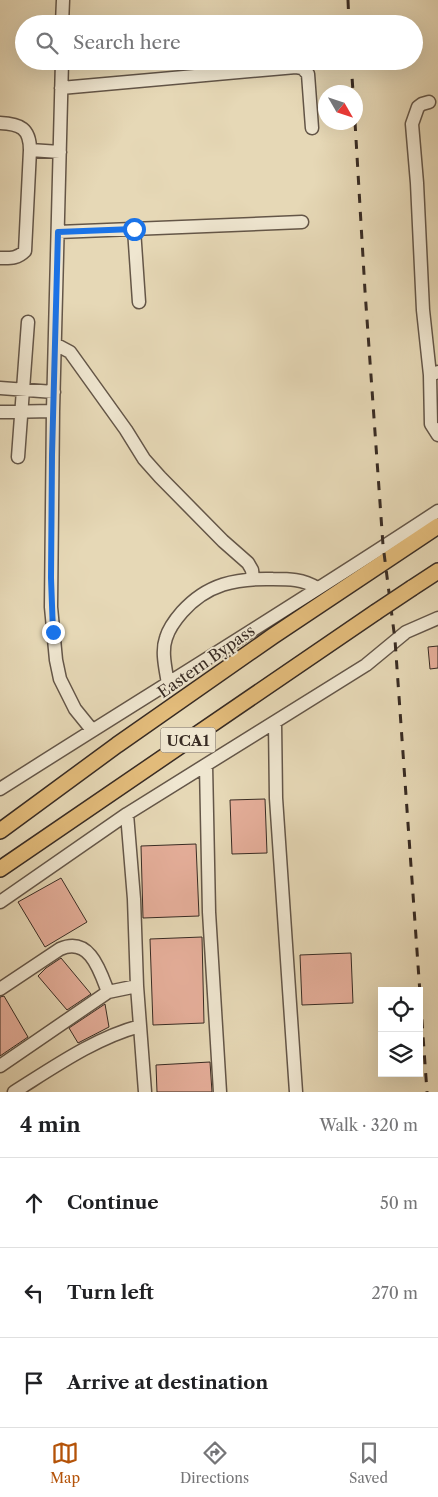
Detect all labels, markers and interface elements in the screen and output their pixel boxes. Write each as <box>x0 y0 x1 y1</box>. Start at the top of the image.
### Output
search box <box>15 15 423 70</box>
icon: search <box>33 29 61 57</box>
text: Search here <box>73 31 181 54</box>
north arrow <box>318 85 363 130</box>
route start <box>123 218 146 241</box>
street label: Eastern Bypass <box>154 620 258 702</box>
route end <box>42 621 65 644</box>
road number: UCA1 <box>160 728 216 752</box>
map controls <box>378 987 423 1077</box>
button: locate <box>378 987 423 1032</box>
button: layers <box>378 1032 423 1077</box>
text: 4 min <box>20 1112 81 1137</box>
text: Walk · 320 m <box>319 1115 418 1135</box>
icon: ahead <box>20 1189 48 1217</box>
text: Continue <box>67 1191 159 1214</box>
text: 50 m <box>380 1193 418 1213</box>
icon: left <box>20 1279 48 1307</box>
text: Turn left <box>67 1281 154 1304</box>
text: 270 m <box>372 1283 418 1303</box>
icon: arrive <box>20 1369 48 1397</box>
text: Arrive at destination <box>67 1371 268 1394</box>
tab: Map <box>50 1439 80 1487</box>
tab: Directions <box>180 1439 249 1487</box>
tab: Saved <box>349 1439 388 1487</box>

